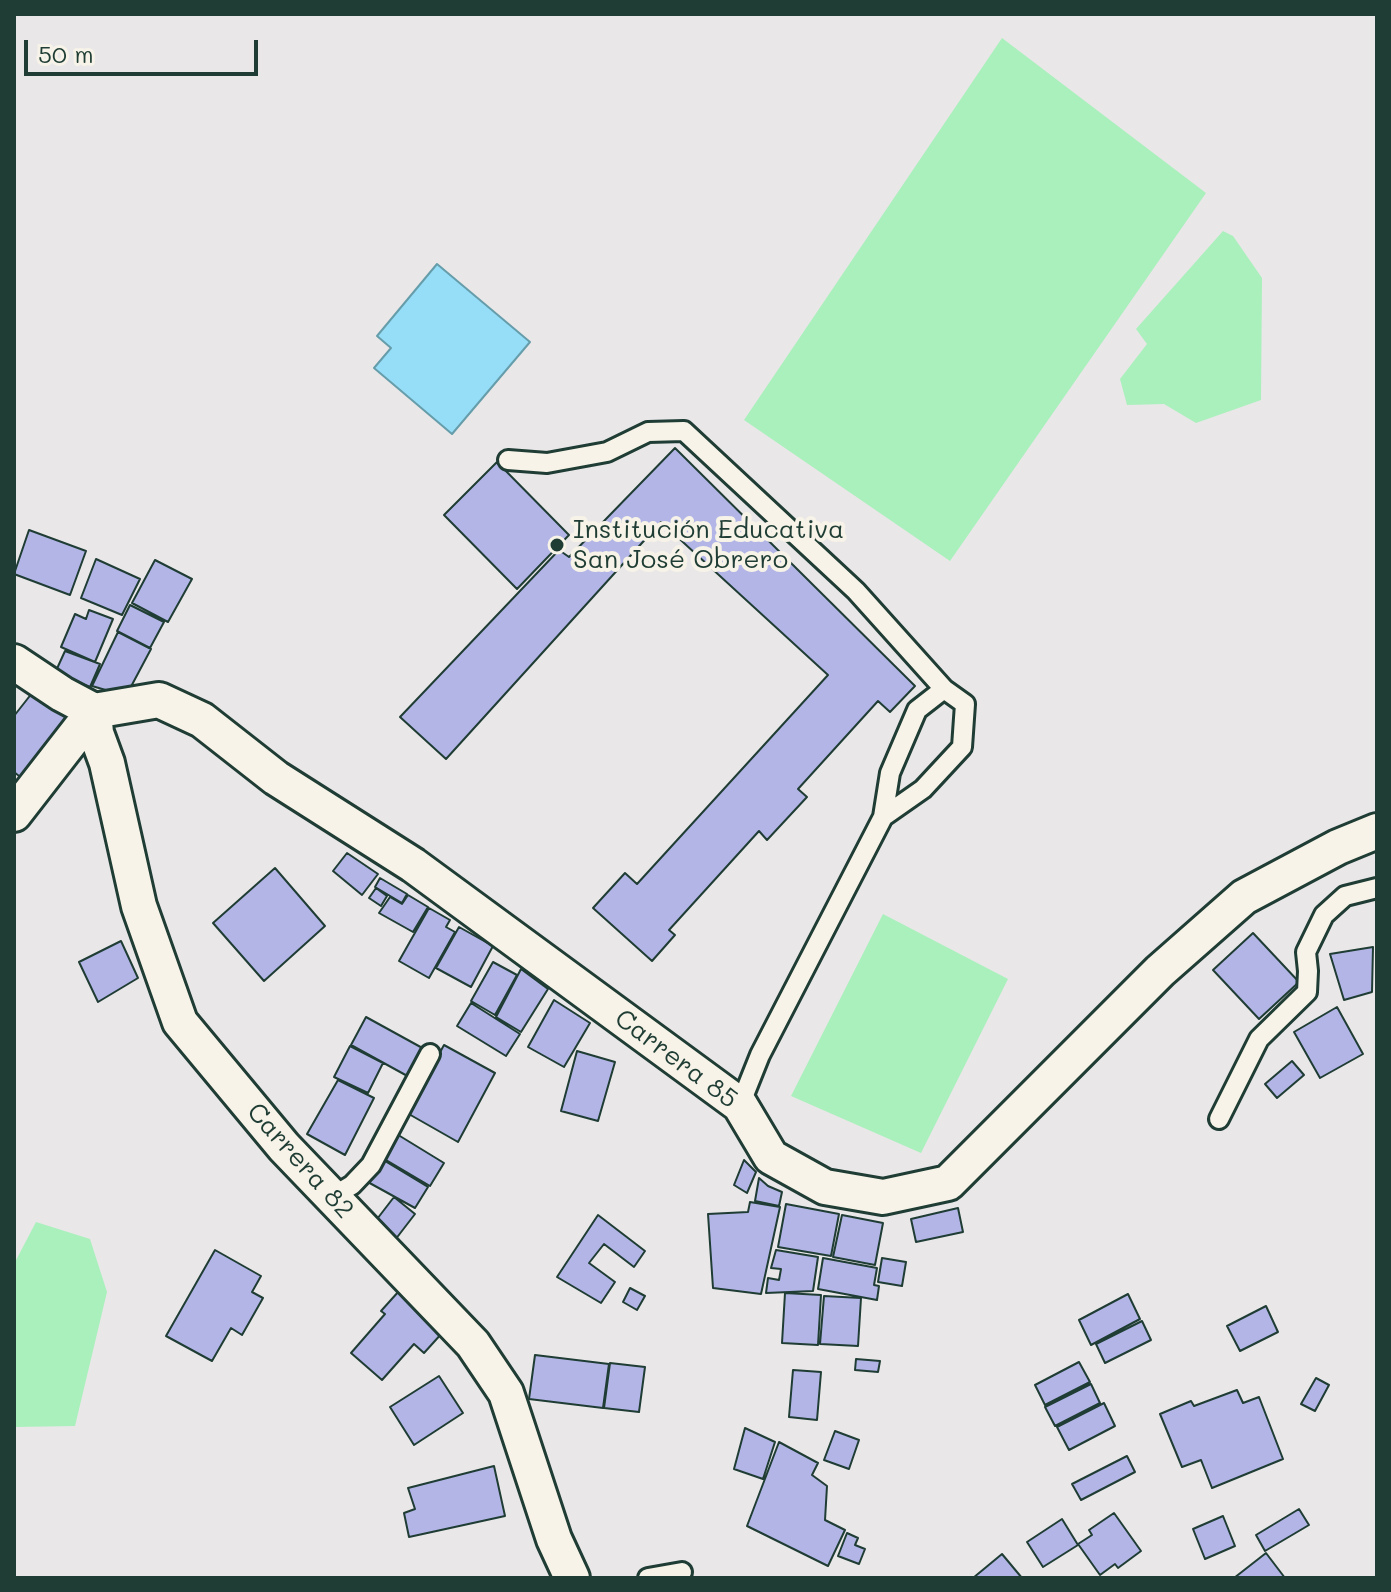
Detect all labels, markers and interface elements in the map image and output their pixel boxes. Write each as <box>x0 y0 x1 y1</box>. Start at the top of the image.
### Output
scale bar <box>28 24 262 74</box>
text: 50 m <box>38 38 94 69</box>
place label: Institución Educativa San José Obrero <box>573 514 844 576</box>
marker: Institución Educativa San José Obrero <box>548 536 566 554</box>
street label: Carrera 85 <box>609 1003 743 1115</box>
street label: Carrera 82 <box>240 1097 360 1225</box>

